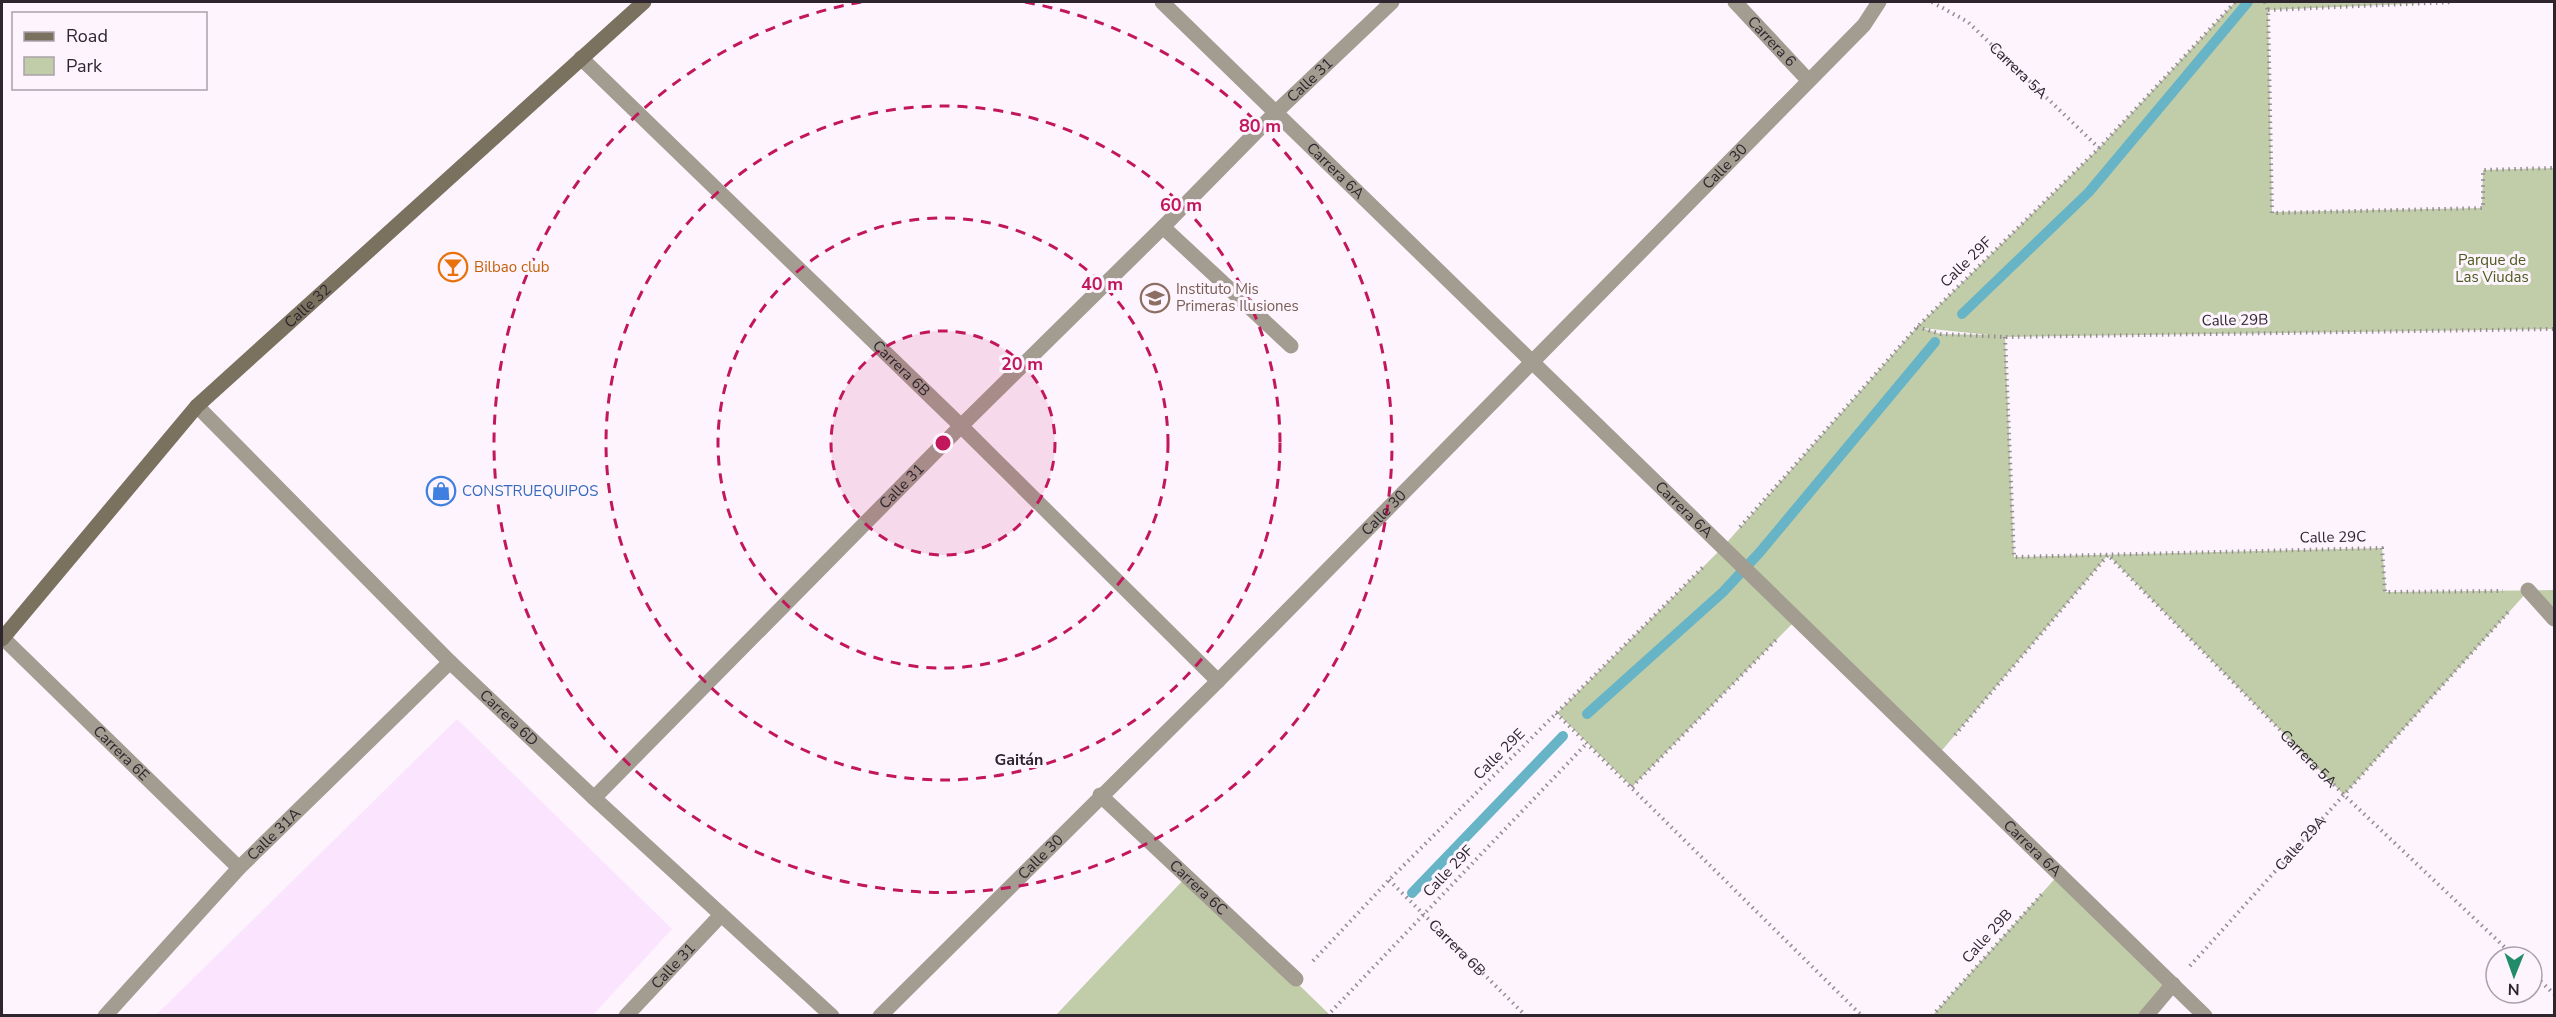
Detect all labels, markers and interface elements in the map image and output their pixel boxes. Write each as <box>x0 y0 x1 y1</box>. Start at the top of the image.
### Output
legend <box>12 12 207 90</box>
street label: Carrera 6 <box>1743 12 1801 71</box>
text: Road <box>66 24 108 48</box>
street label: Carrera 5A <box>1985 38 2052 103</box>
street label: Calle 31 <box>1282 53 1337 107</box>
text: Park <box>66 54 103 78</box>
text: 80 m <box>1239 114 1281 138</box>
street label: Carrera 6A <box>1302 138 1369 204</box>
street label: Calle 30 <box>1698 139 1752 194</box>
text: 60 m <box>1160 193 1202 217</box>
street label: Calle 29F <box>1936 232 1996 292</box>
park label: Parque de Las Viudas <box>2455 250 2529 287</box>
bar icon: Bilbao club <box>437 251 469 283</box>
place label: Bilbao club <box>474 257 550 277</box>
text: 40 m <box>1081 272 1123 296</box>
place label: Instituto Mis Primeras Ilusiones <box>1176 279 1299 316</box>
street label: Calle 32 <box>280 280 335 332</box>
school or university icon: Instituto Mis Primeras Ilusiones <box>1139 282 1171 314</box>
street label: Calle 29B <box>2202 309 2268 331</box>
street label: Carrera 6B <box>868 336 934 401</box>
text: 20 m <box>1001 352 1043 376</box>
centre of rings <box>933 433 953 453</box>
street label: Calle 31 <box>875 459 929 513</box>
shop icon: CONSTRUEQUIPOS <box>425 475 457 507</box>
street label: Carrera 6A <box>1651 477 1717 542</box>
place label: CONSTRUEQUIPOS <box>462 481 598 501</box>
street label: Calle 30 <box>1357 486 1411 540</box>
street label: Calle 29C <box>2300 526 2366 548</box>
street label: Carrera 6D <box>475 685 543 750</box>
street label: Carrera 6E <box>89 721 154 785</box>
street label: Calle 29E <box>1469 724 1529 784</box>
street label: Carrera 5A <box>2275 726 2341 792</box>
district label: Gaitán <box>995 749 1043 771</box>
street label: Calle 31A <box>242 803 305 865</box>
street label: Calle 29A <box>2270 811 2330 875</box>
street label: Carrera 6A <box>1999 815 2066 881</box>
street label: Calle 30 <box>1013 830 1068 884</box>
street label: Calle 29F <box>1418 841 1478 901</box>
street label: Carrera 6C <box>1165 855 1232 920</box>
street label: Calle 29B <box>1957 905 2017 967</box>
street label: Carrera 6B <box>1424 915 1490 980</box>
street label: Calle 31 <box>647 938 700 993</box>
north arrow <box>2484 945 2544 1005</box>
text: N <box>2508 978 2520 1000</box>

